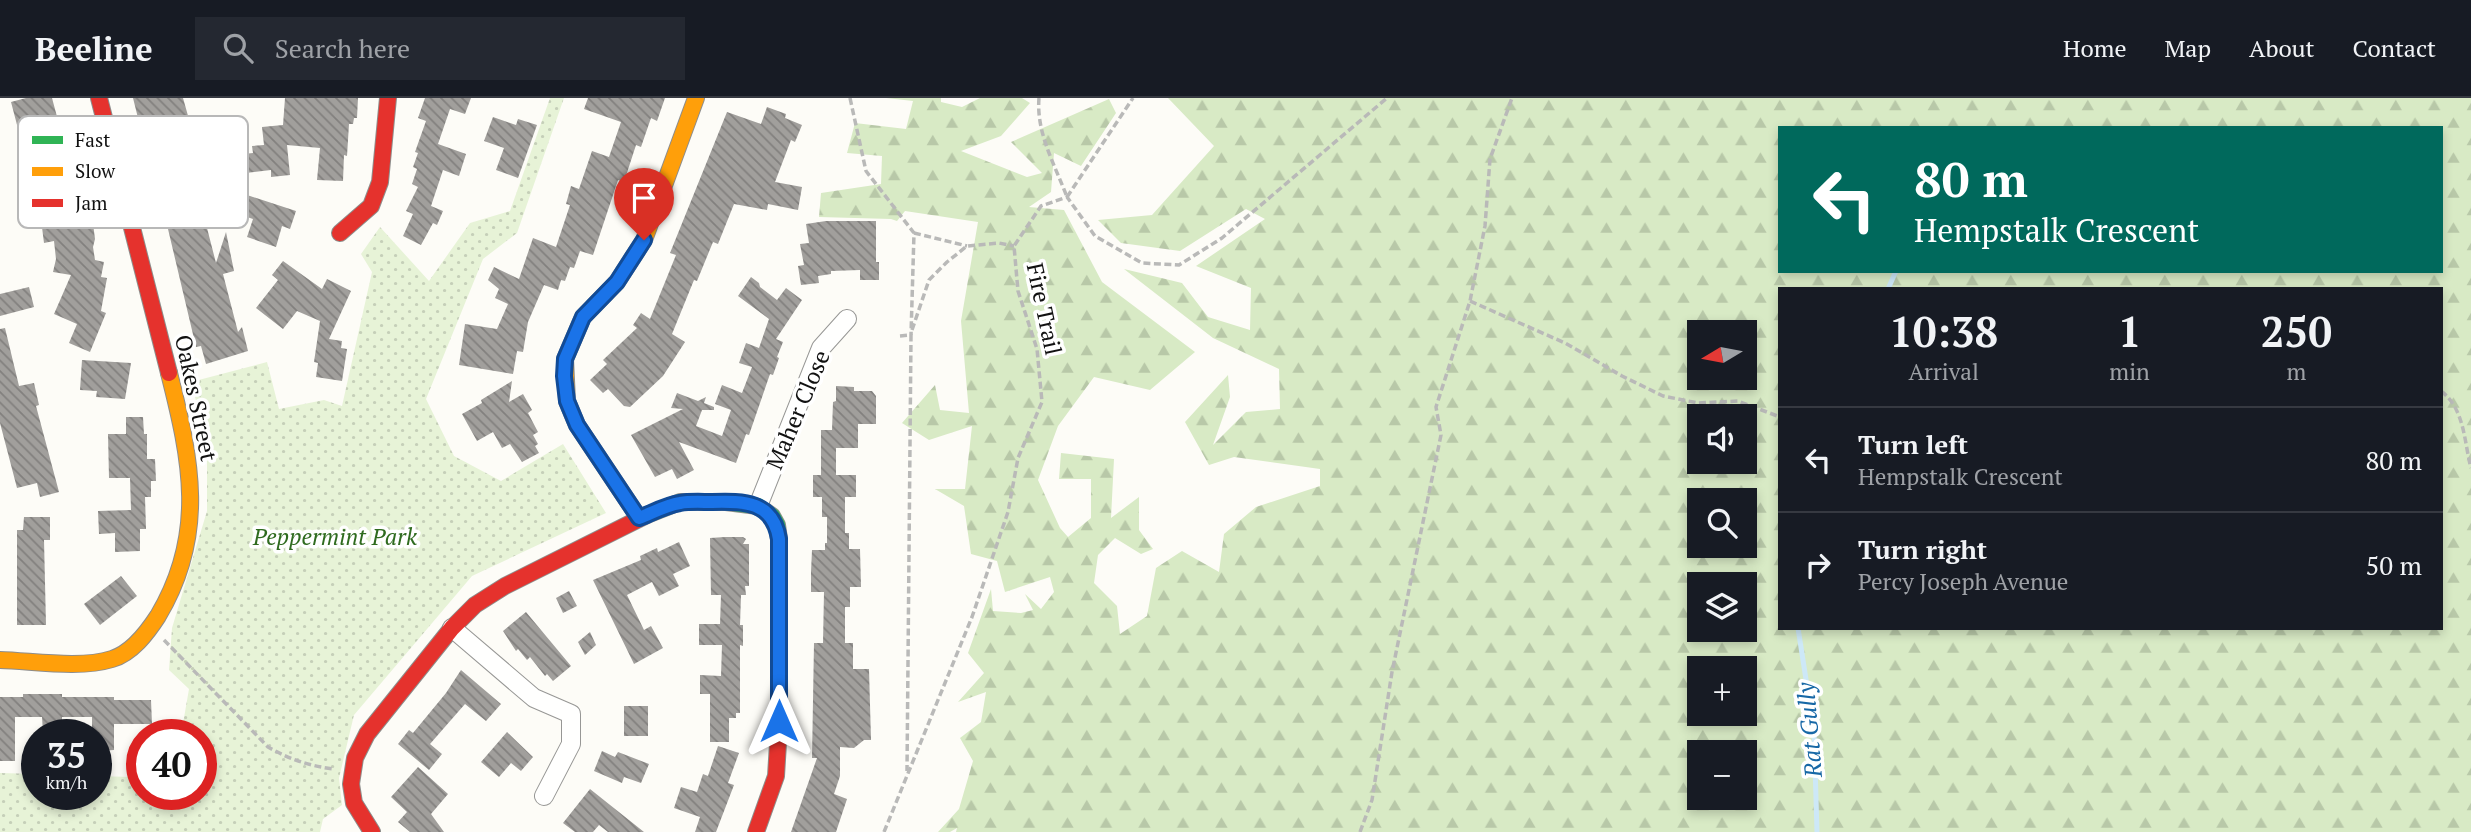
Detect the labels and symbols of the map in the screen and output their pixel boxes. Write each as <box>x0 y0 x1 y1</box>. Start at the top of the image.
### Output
legend <box>18 116 248 228</box>
text: Fast <box>75 127 110 152</box>
text: Slow <box>75 158 116 183</box>
pin <box>614 168 674 240</box>
text: Jam <box>75 190 108 215</box>
street label: Fire Trail <box>1020 260 1069 358</box>
north arrow <box>1687 320 1757 390</box>
street label: Oakes Street <box>168 332 225 465</box>
street label: Maher Close <box>758 345 837 474</box>
park label: Peppermint Park <box>252 521 418 552</box>
water label: Rat Gully <box>1789 680 1829 780</box>
position arrow <box>742 684 816 758</box>
speed limit sign: 40 <box>126 719 217 810</box>

